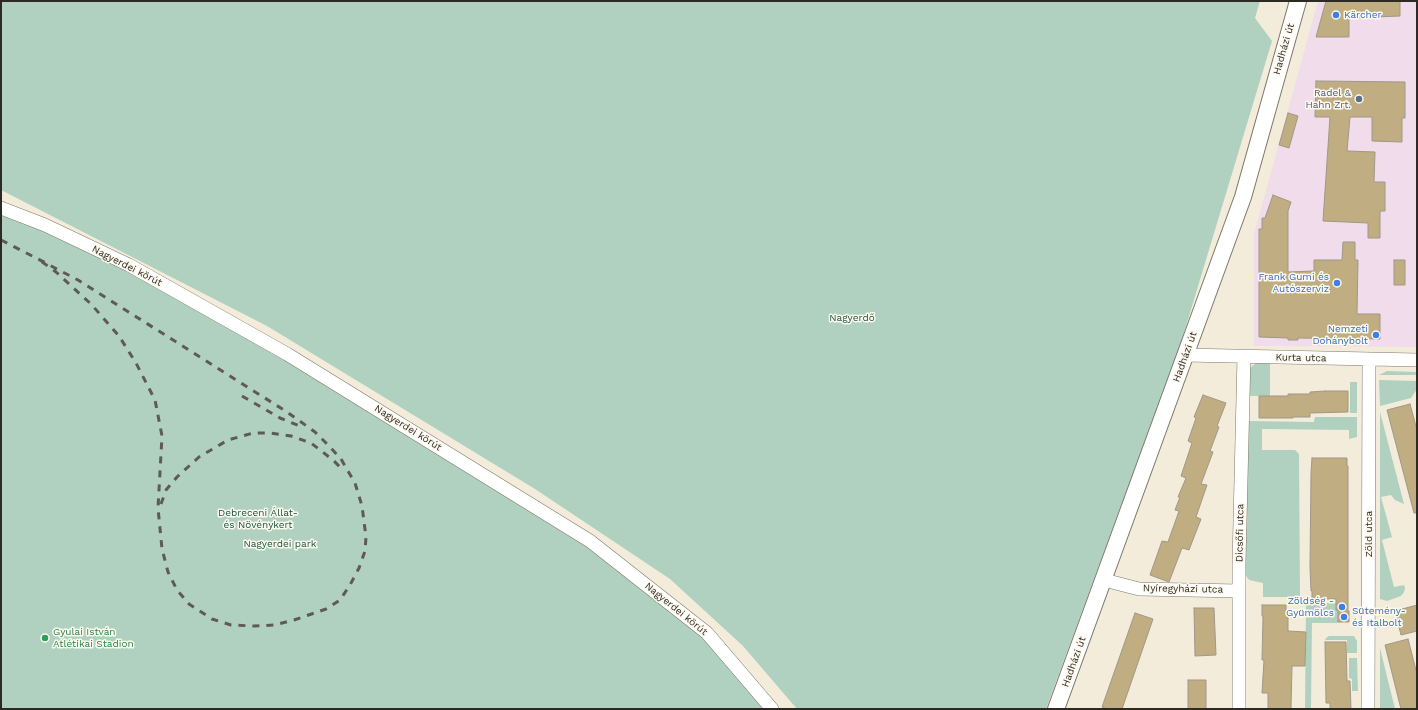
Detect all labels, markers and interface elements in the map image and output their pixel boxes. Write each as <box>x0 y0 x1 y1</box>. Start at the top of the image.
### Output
place label: Kärcher <box>1344 9 1382 21</box>
marker: Kärcher <box>1331 10 1341 20</box>
street label: Hadházi út <box>1271 22 1297 76</box>
place label: Radel & Hahn Zrt. <box>1305 87 1351 110</box>
marker: Radel & Hahn Zrt. <box>1354 94 1364 104</box>
street label: Nagyerdei körút <box>90 243 164 289</box>
place label: Frank Gumi és Autószerviz <box>1258 271 1329 294</box>
marker: Frank Gumi és Autószerviz <box>1332 278 1342 288</box>
park label: Nagyerdő <box>829 312 875 324</box>
place label: Nemzeti Dohánybolt <box>1312 323 1368 346</box>
street label: Hadházi út <box>1170 330 1200 384</box>
marker: Nemzeti Dohánybolt <box>1371 330 1381 340</box>
street label: Kurta utca <box>1275 352 1327 364</box>
street label: Nagyerdei körút <box>372 402 444 454</box>
street label: Dicsőfi utca <box>1233 504 1247 562</box>
park label: Debreceni Állat- és Növénykert <box>218 507 298 530</box>
street label: Zöld utca <box>1363 511 1375 557</box>
park label: Nagyerdei park <box>244 538 316 550</box>
street label: Nagyerdei körút <box>642 580 710 638</box>
street label: Nyíregyházi utca <box>1143 582 1223 596</box>
place label: Zöldség - Gyümölcs <box>1286 595 1334 618</box>
marker: Zöldség - Gyümölcs <box>1337 602 1347 612</box>
place label: Sütemény- és Italbolt <box>1352 605 1406 628</box>
marker: Sütemény- és Italbolt <box>1339 612 1349 622</box>
place label: Gyulai István Atlétikai Stadion <box>53 626 134 650</box>
marker: Gyulai István Atlétikai Stadion <box>40 633 50 643</box>
street label: Hadházi út <box>1059 635 1089 689</box>

